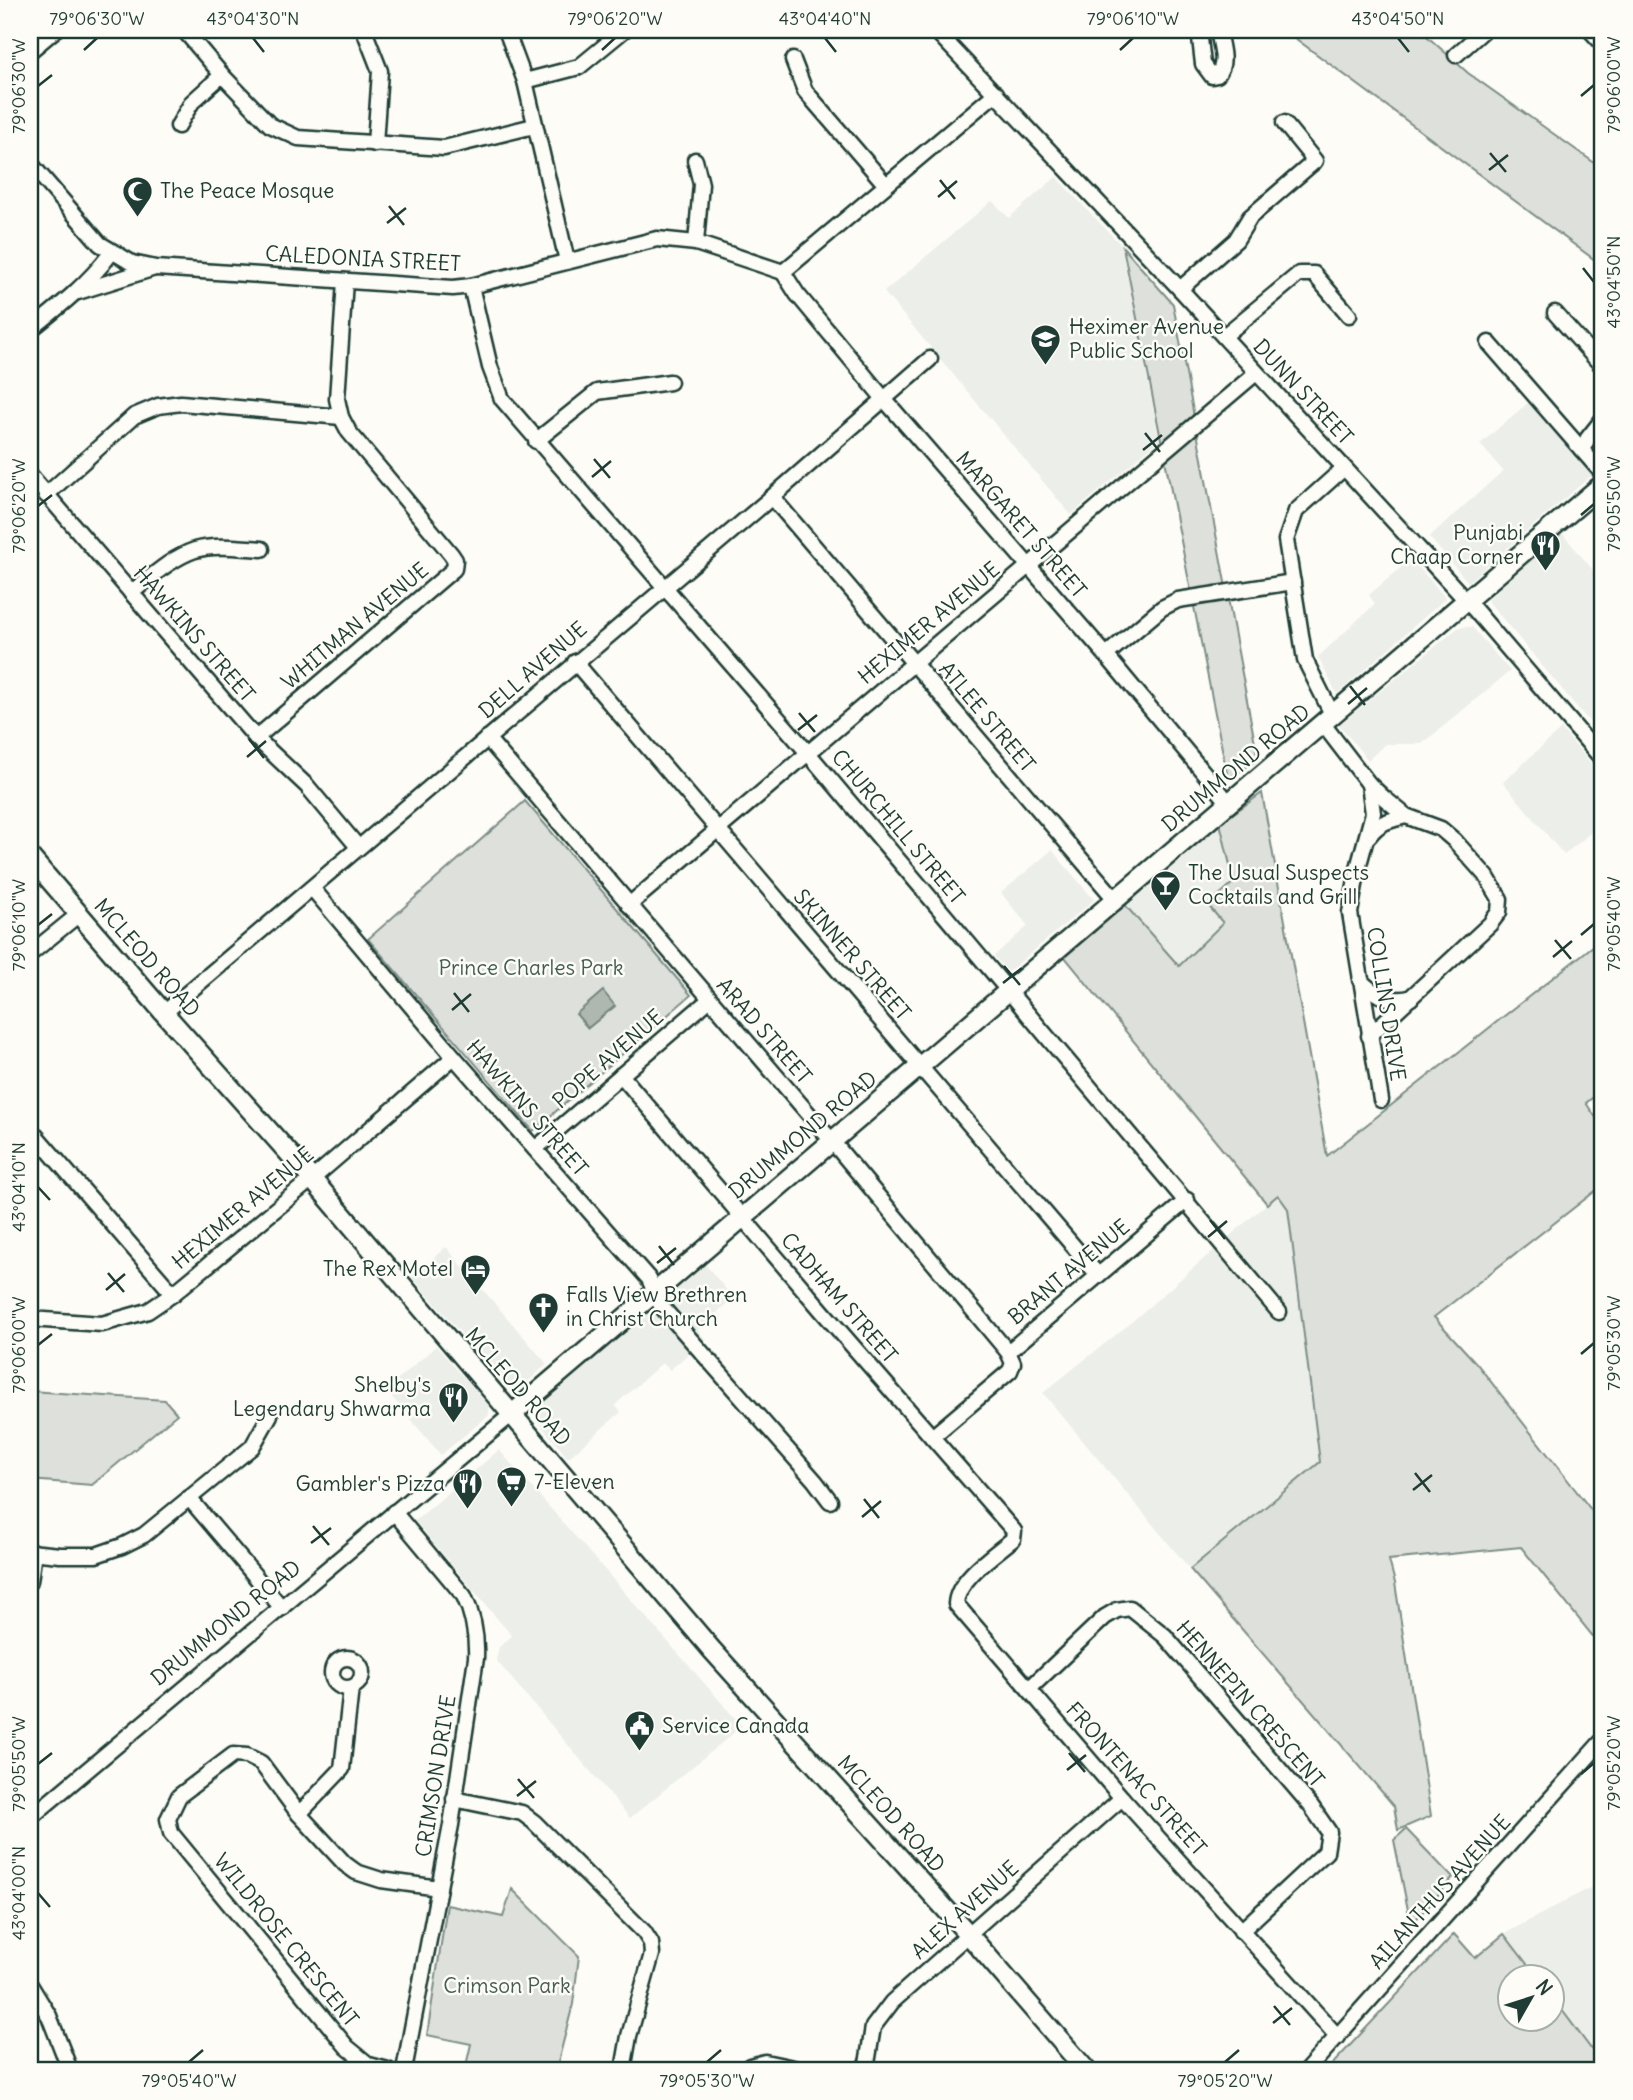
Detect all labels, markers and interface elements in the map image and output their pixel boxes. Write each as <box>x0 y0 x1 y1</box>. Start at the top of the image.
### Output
text: 79°06'30"W <box>49 7 145 30</box>
text: 43°04'30"N <box>207 7 299 30</box>
text: 79°06'20"W <box>567 7 663 30</box>
text: 43°04'40"N <box>779 7 871 30</box>
text: 79°06'10"W <box>1087 7 1179 30</box>
text: 43°04'50"N <box>1351 7 1445 30</box>
text: 79°06'00"W <box>1602 36 1625 134</box>
text: 79°06'30"W <box>7 38 30 134</box>
mosque icon: The Peace Mosque <box>120 174 154 218</box>
place label: The Peace Mosque <box>160 177 334 204</box>
text: 43°04'50"N <box>1602 235 1625 329</box>
street label: CALEDONIA STREET <box>264 240 462 277</box>
place label: Heximer Avenue Public School <box>1069 313 1224 364</box>
school or university icon: Heximer Avenue Public School <box>1029 322 1063 366</box>
street label: DUNN STREET <box>1248 333 1359 450</box>
street label: MARGARET STREET <box>950 446 1092 604</box>
text: 79°05'50"W <box>1602 456 1625 552</box>
text: 79°06'20"W <box>7 458 30 554</box>
place label: Punjabi Chaap Corner <box>1390 519 1523 570</box>
restaurant icon: Punjabi Chaap Corner <box>1529 528 1563 572</box>
street label: HEXIMER AVENUE <box>852 555 1005 690</box>
street label: WHITMAN AVENUE <box>276 556 434 695</box>
street label: HAWKINS STREET <box>128 560 261 707</box>
street label: DELL AVENUE <box>473 615 592 724</box>
street label: ATLEE STREET <box>933 656 1041 777</box>
street label: DRUMMOND ROAD <box>1156 698 1315 837</box>
street label: CHURCHILL STREET <box>826 744 971 910</box>
place label: The Usual Suspects Cocktails and Grill <box>1188 859 1369 910</box>
bar icon: The Usual Suspects Cocktails and Grill <box>1148 868 1182 912</box>
text: 79°05'40"W <box>1602 876 1625 972</box>
text: 79°06'10"W <box>7 879 30 971</box>
street label: SKINNER STREET <box>788 884 917 1026</box>
street label: MCLEOD ROAD <box>89 893 206 1023</box>
street label: COLLINS DRIVE <box>1361 925 1412 1083</box>
park label: Prince Charles Park <box>438 954 624 981</box>
street label: ARAD STREET <box>711 972 818 1089</box>
street label: POPE AVENUE <box>547 1003 669 1114</box>
street label: HAWKINS STREET <box>461 1034 594 1181</box>
street label: DRUMMOND ROAD <box>723 1065 882 1204</box>
street label: HEXIMER AVENUE <box>166 1140 319 1275</box>
text: 43°04'10"N <box>7 1142 30 1232</box>
street label: BRANT AVENUE <box>1002 1213 1135 1330</box>
street label: CADHAM STREET <box>775 1227 903 1369</box>
hotel icon: The Rex Motel <box>459 1252 493 1296</box>
place label: The Rex Motel <box>323 1255 453 1282</box>
place label: Falls View Brethren in Christ Church <box>566 1281 747 1332</box>
church icon: Falls View Brethren in Christ Church <box>526 1290 560 1334</box>
text: 79°05'30"W <box>1602 1295 1625 1391</box>
text: 79°06'00"W <box>7 1296 30 1394</box>
street label: MCLEOD ROAD <box>460 1322 577 1452</box>
place label: Shelby's Legendary Shwarma <box>233 1371 431 1422</box>
restaurant icon: Shelby's Legendary Shwarma <box>437 1380 471 1424</box>
supermarket icon: 7-Eleven <box>494 1465 528 1509</box>
restaurant icon: Gambler's Pizza <box>451 1467 485 1511</box>
place label: 7-Eleven <box>534 1468 615 1495</box>
place label: Gambler's Pizza <box>295 1470 445 1497</box>
street label: DRUMMOND ROAD <box>145 1554 306 1691</box>
street label: HENNEPIN CRESCENT <box>1170 1615 1330 1793</box>
street label: CRIMSON DRIVE <box>409 1693 462 1859</box>
street label: FRONTENAC STREET <box>1060 1696 1213 1861</box>
public building icon: Service Canada <box>622 1709 656 1753</box>
place label: Service Canada <box>662 1712 809 1739</box>
text: 79°05'20"W <box>1602 1715 1625 1811</box>
text: 79°05'50"W <box>7 1716 30 1812</box>
street label: MCLEOD ROAD <box>832 1750 951 1878</box>
street label: AILANTHUS AVENUE <box>1363 1809 1516 1975</box>
text: 43°04'00"N <box>7 1846 30 1940</box>
street label: WILDROSE CRESCENT <box>208 1847 365 2032</box>
street label: ALEX AVENUE <box>906 1854 1024 1965</box>
north arrow <box>1496 1964 1566 2034</box>
park label: Crimson Park <box>443 1972 571 1999</box>
text: N <box>1531 1975 1558 2000</box>
text: 79°05'40"W <box>141 2069 237 2092</box>
text: 79°05'30"W <box>659 2069 755 2092</box>
text: 79°05'20"W <box>1177 2069 1273 2092</box>

